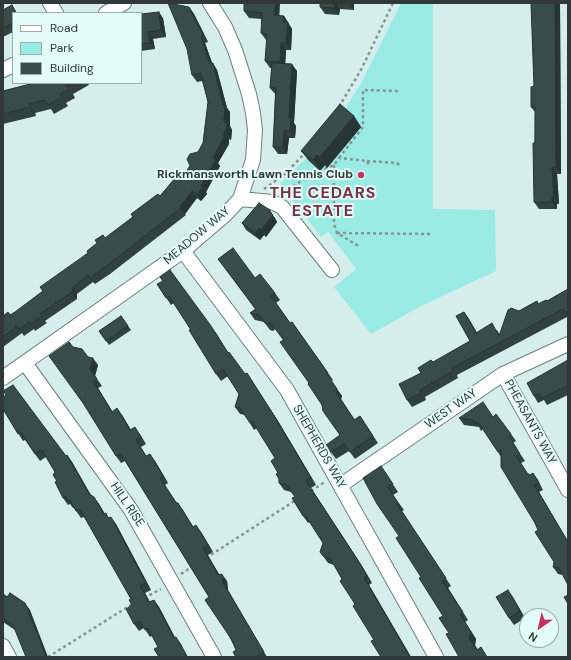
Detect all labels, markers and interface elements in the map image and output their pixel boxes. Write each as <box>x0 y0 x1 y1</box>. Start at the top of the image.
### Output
legend <box>12 12 142 84</box>
text: Road <box>50 20 78 36</box>
text: Park <box>50 40 74 56</box>
text: Building <box>50 60 94 76</box>
place label: Rickmansworth Lawn Tennis Club <box>157 168 353 182</box>
marker: Rickmansworth Lawn Tennis Club <box>356 170 366 180</box>
district label: THE CEDARS ESTATE <box>270 184 376 222</box>
street label: MEADOW WAY <box>161 204 233 268</box>
street label: PHEASANTS WAY <box>501 377 559 467</box>
street label: WEST WAY <box>422 386 480 432</box>
street label: SHEPHERDS WAY <box>289 403 349 491</box>
street label: HILL RISE <box>107 480 147 530</box>
north arrow <box>519 608 559 648</box>
text: N <box>526 629 540 645</box>

